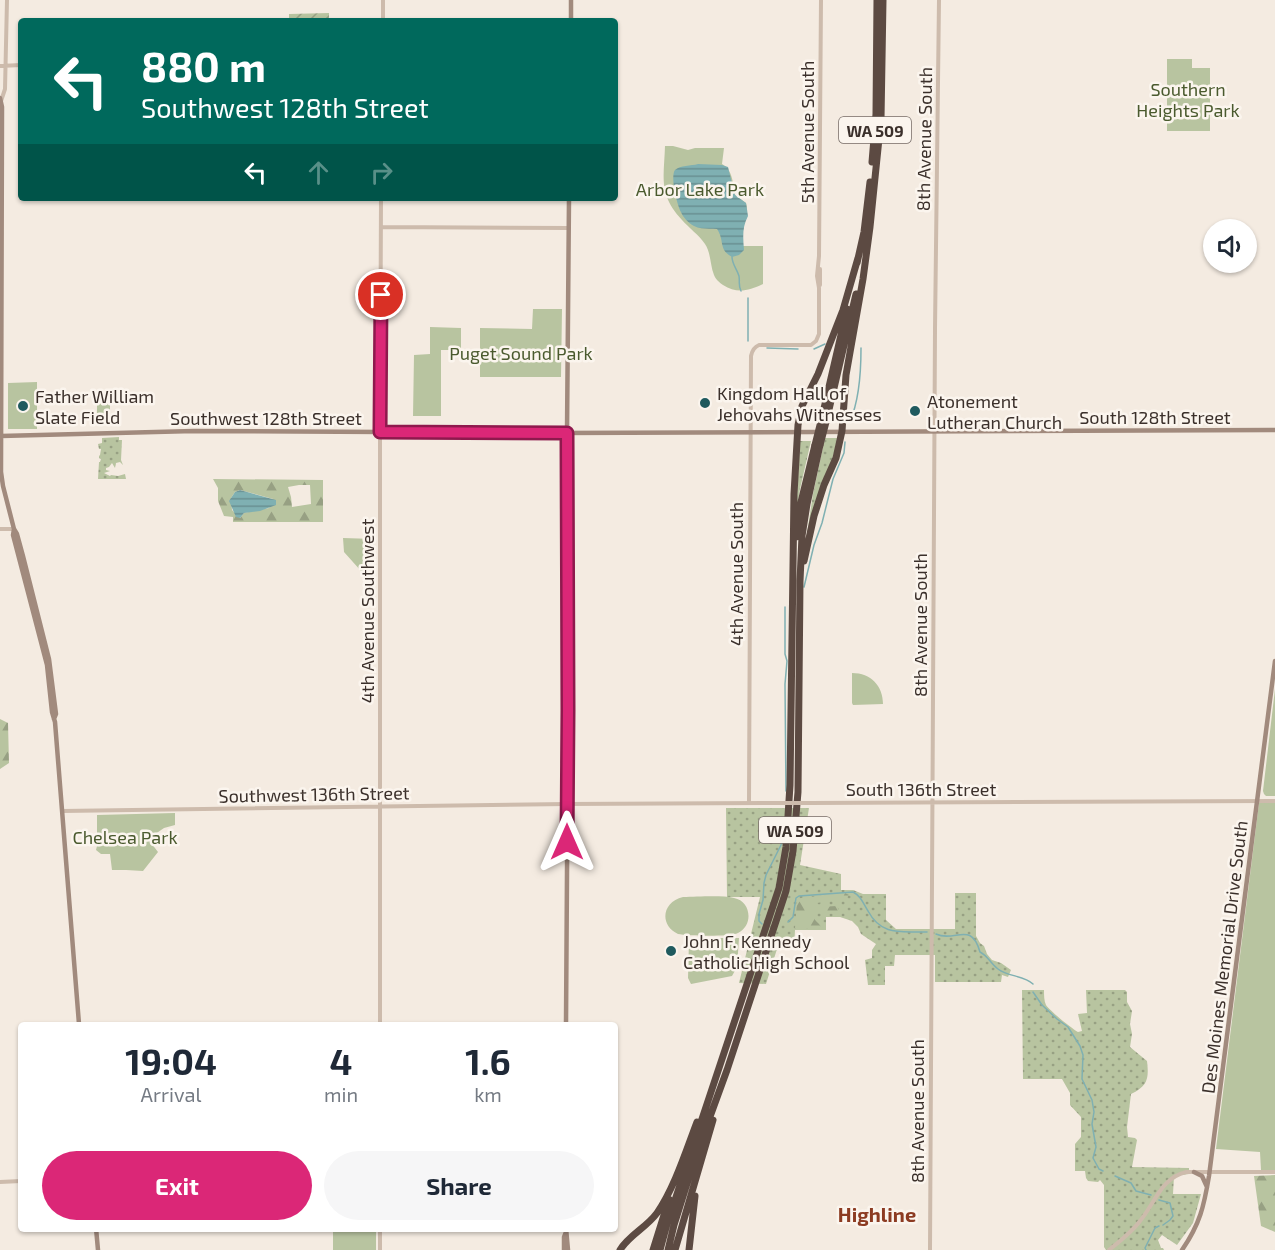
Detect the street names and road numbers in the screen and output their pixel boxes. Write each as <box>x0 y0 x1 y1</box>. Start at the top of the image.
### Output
street label: 5th Avenue South <box>796 61 818 203</box>
street label: 8th Avenue South <box>912 67 936 211</box>
road number: WA 509 <box>839 117 911 143</box>
street label: South 128th Street <box>1079 406 1231 428</box>
street label: Southwest 128th Street <box>170 407 362 429</box>
street label: 4th Avenue South <box>725 502 747 646</box>
street label: 4th Avenue Southwest <box>356 519 378 703</box>
street label: 8th Avenue South <box>909 553 931 697</box>
street label: South 136th Street <box>846 778 997 800</box>
street label: Southwest 136th Street <box>218 781 410 807</box>
road number: WA 509 <box>759 817 831 843</box>
street label: Des Moines Memorial Drive South <box>1196 819 1252 1095</box>
street label: 8th Avenue South <box>906 1039 928 1183</box>

